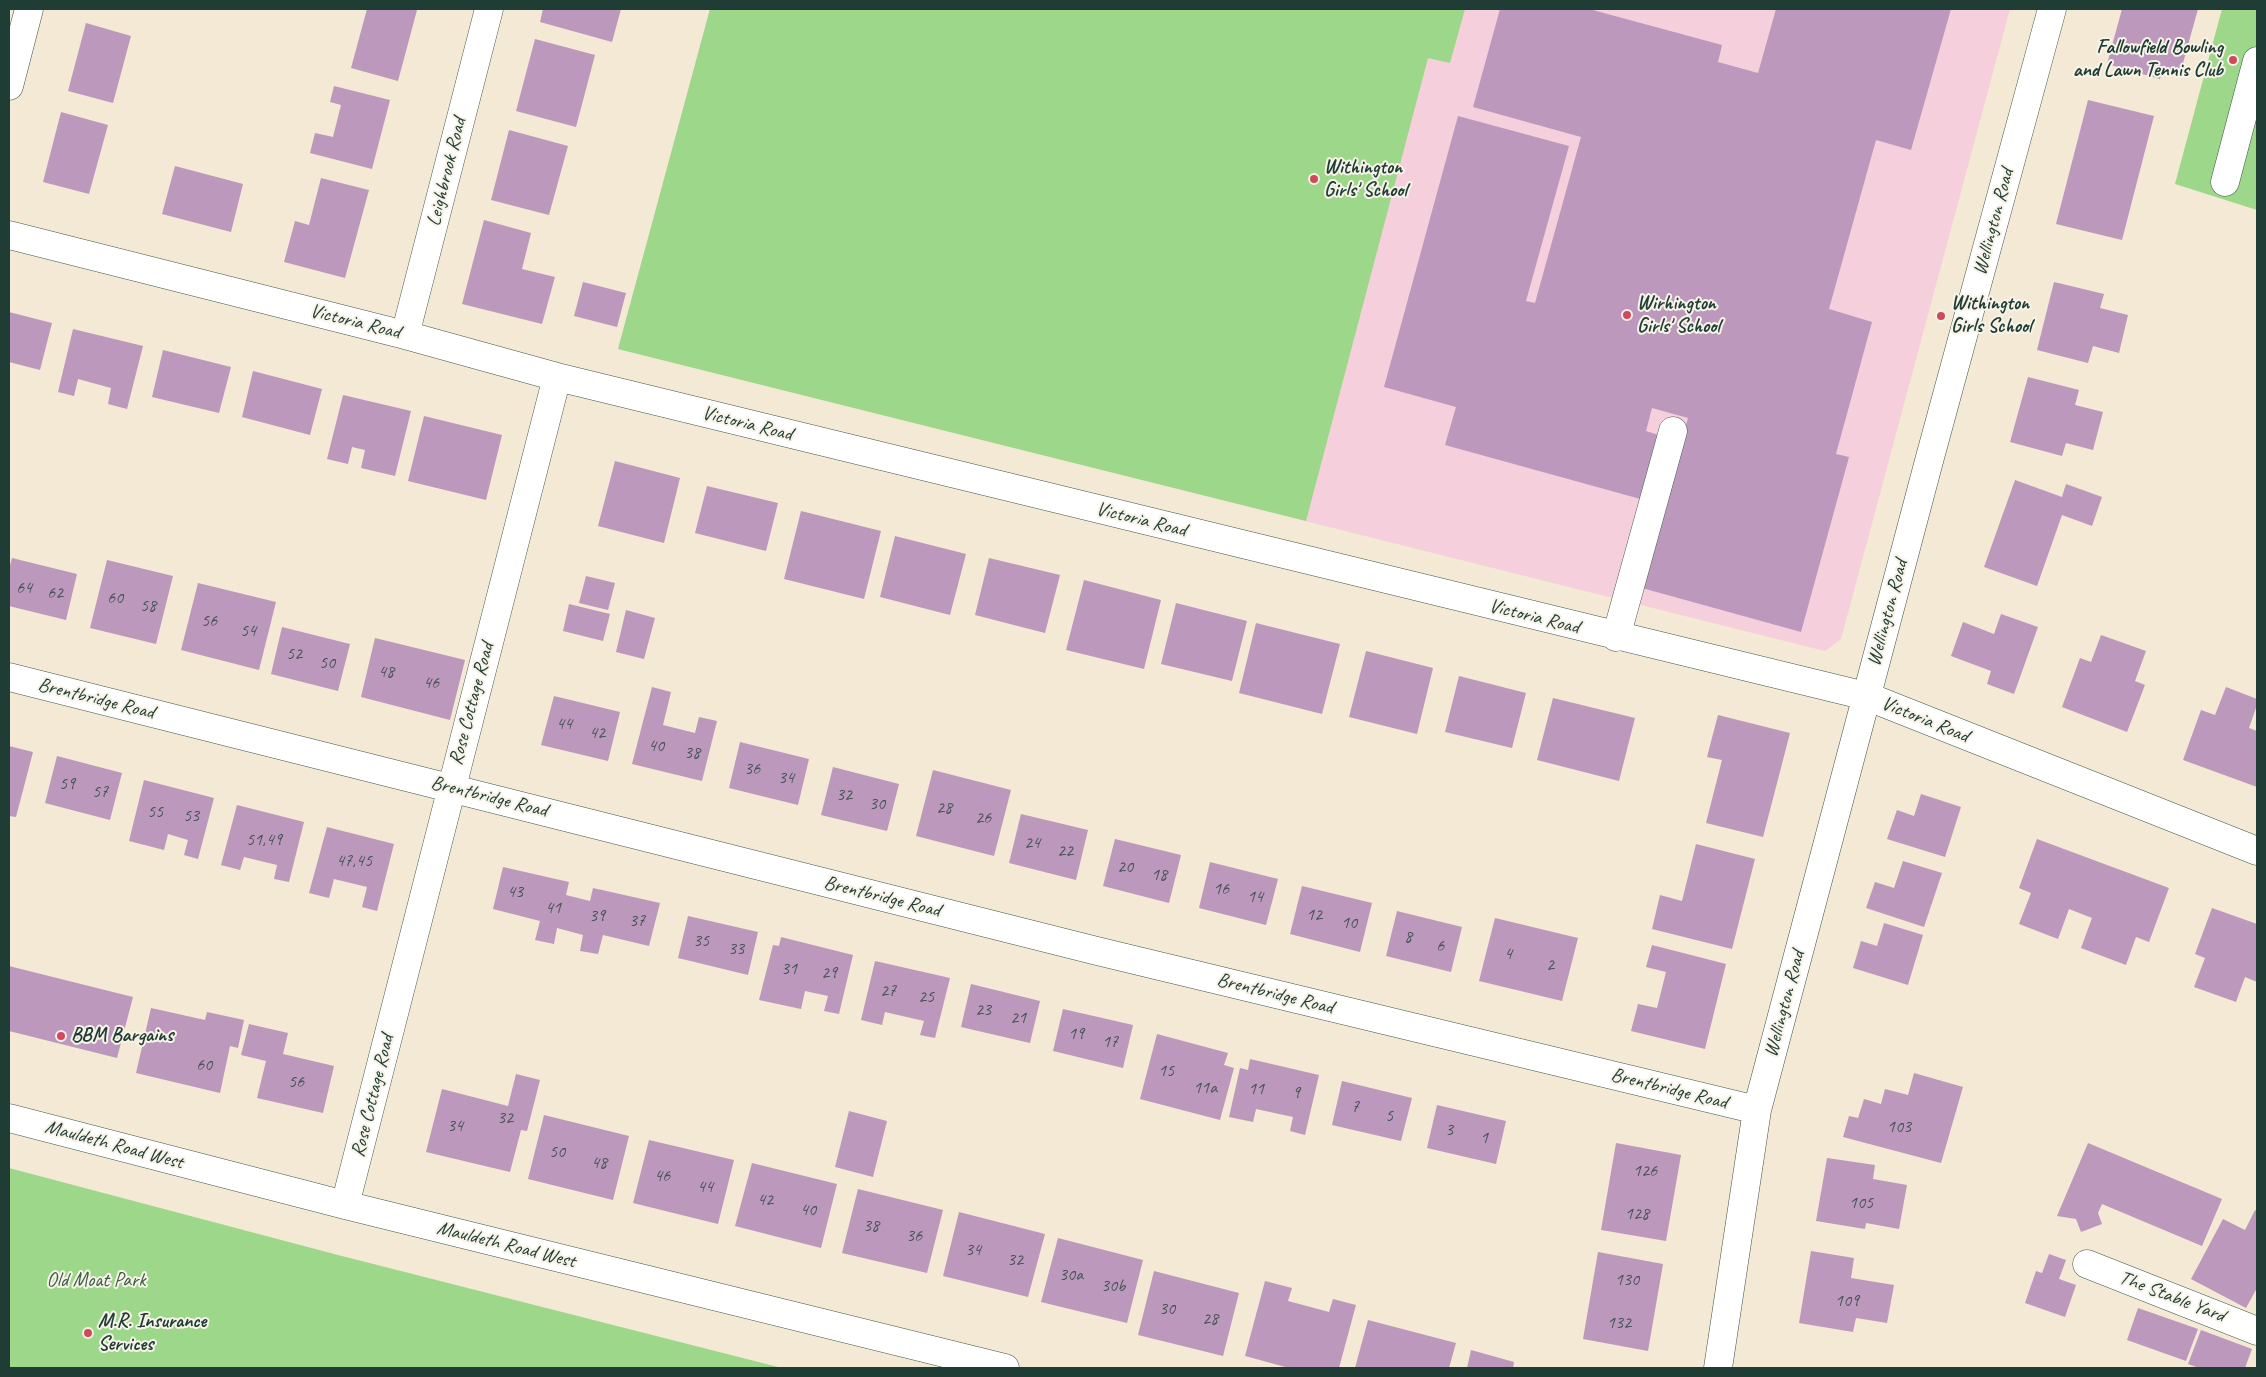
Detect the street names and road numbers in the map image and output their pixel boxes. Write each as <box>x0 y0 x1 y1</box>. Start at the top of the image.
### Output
street label: Leighbrook Road <box>422 115 472 229</box>
street label: Wellington Road <box>1968 166 2020 278</box>
street label: Victoria Road <box>307 299 403 345</box>
street label: Victoria Road <box>699 401 795 447</box>
street label: Victoria Road <box>1093 497 1189 543</box>
street label: Wellington Road <box>1862 557 1914 669</box>
street label: Victoria Road <box>1486 594 1582 640</box>
street label: Rose Cottage Road <box>444 640 500 768</box>
street label: Brentbridge Road <box>35 673 157 725</box>
street label: Victoria Road <box>1878 692 1972 748</box>
street label: Brentbridge Road <box>428 771 550 823</box>
street label: Brentbridge Road <box>821 871 943 923</box>
street label: Wellington Road <box>1759 948 1811 1060</box>
street label: Brentbridge Road <box>1214 968 1336 1020</box>
street label: Rose Cottage Road <box>346 1032 400 1160</box>
street label: Brentbridge Road <box>1608 1063 1730 1115</box>
street label: Mauldeth Road West <box>42 1115 186 1175</box>
street label: Mauldeth Road West <box>434 1216 578 1274</box>
street label: The Stable Yard <box>2116 1266 2228 1328</box>

